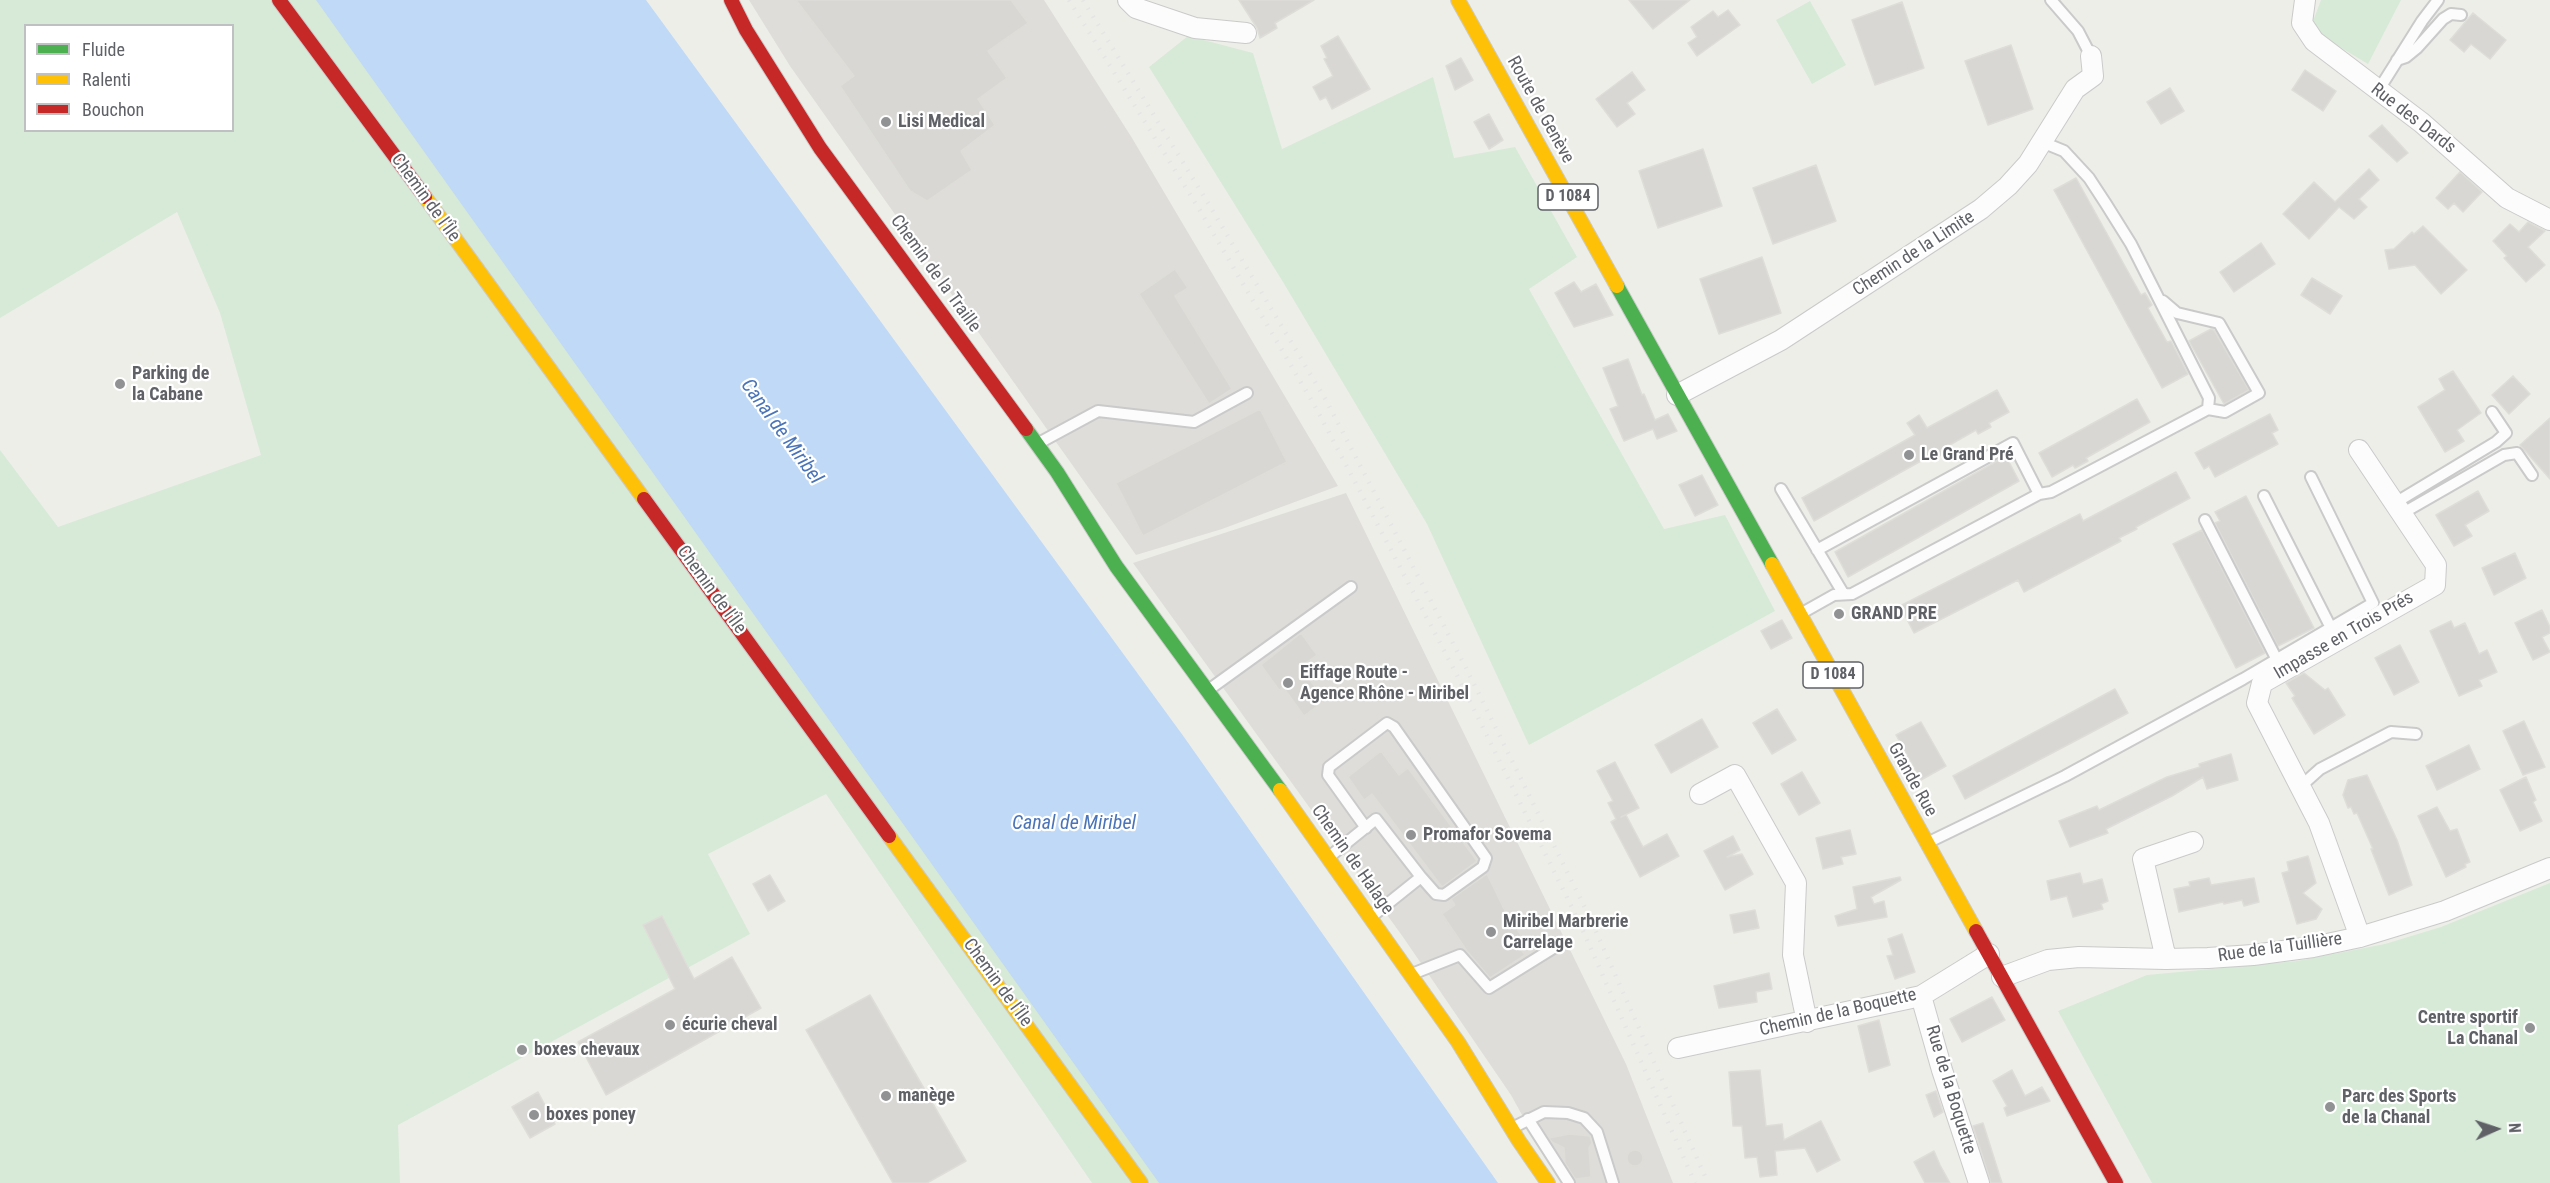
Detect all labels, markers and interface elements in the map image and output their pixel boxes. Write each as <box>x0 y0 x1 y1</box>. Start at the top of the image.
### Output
legend <box>24 24 234 132</box>
text: Fluide <box>82 39 125 60</box>
street label: Route de Genève <box>1502 53 1578 167</box>
text: Ralenti <box>82 69 131 90</box>
street label: Rue des Dards <box>2366 79 2460 159</box>
text: Bouchon <box>82 99 144 120</box>
place label: Lisi Medical <box>898 111 985 133</box>
marker: Lisi Medical <box>879 115 893 129</box>
street label: Chemin de l'Île <box>386 150 464 246</box>
road number: D 1084 <box>1538 184 1598 210</box>
street label: Chemin de la Limite <box>1849 207 1979 301</box>
street label: Chemin de la Traille <box>885 211 985 337</box>
place label: Parking de la Cabane <box>132 363 209 406</box>
water label: Canal de Miribel <box>735 375 827 489</box>
marker: Parking de la Cabane <box>113 377 127 391</box>
place label: Le Grand Pré <box>1921 444 2014 466</box>
marker: Le Grand Pré <box>1902 448 1916 462</box>
street label: Chemin de l'Île <box>672 542 750 638</box>
street label: Impasse en Trois Prés <box>2270 587 2418 685</box>
place label: GRAND PRE <box>1851 603 1937 625</box>
marker: GRAND PRE <box>1832 607 1846 621</box>
place label: Eiffage Route - Agence Rhône - Miribel <box>1300 662 1469 704</box>
road number: D 1084 <box>1803 662 1863 688</box>
marker: Eiffage Route - Agence Rhône - Miribel <box>1281 676 1295 690</box>
street label: Grande Rue <box>1883 739 1941 821</box>
street label: Chemin de Halage <box>1306 801 1398 919</box>
water label: Canal de Miribel <box>1012 812 1136 836</box>
place label: Promafor Sovema <box>1423 824 1552 846</box>
marker: Promafor Sovema <box>1404 828 1418 842</box>
place label: Miribel Marbrerie Carrelage <box>1503 911 1628 954</box>
marker: Miribel Marbrerie Carrelage <box>1484 925 1498 939</box>
street label: Rue de la Tuillière <box>2217 929 2343 967</box>
street label: Chemin de l'Île <box>958 935 1036 1031</box>
street label: Chemin de la Boquette <box>1757 984 1919 1042</box>
place label: Centre sportif La Chanal <box>2418 1007 2518 1050</box>
place label: écurie cheval <box>682 1014 778 1036</box>
marker: écurie cheval <box>663 1018 677 1032</box>
marker: Centre sportif La Chanal <box>2523 1021 2537 1035</box>
street label: Rue de la Boquette <box>1920 1023 1980 1157</box>
place label: boxes chevaux <box>534 1039 640 1061</box>
marker: boxes chevaux <box>515 1043 529 1057</box>
place label: manège <box>898 1085 955 1107</box>
place label: Parc des Sports de la Chanal <box>2342 1086 2456 1128</box>
marker: manège <box>879 1089 893 1103</box>
north arrow <box>2466 1099 2526 1159</box>
marker: Parc des Sports de la Chanal <box>2323 1100 2337 1114</box>
place label: boxes poney <box>546 1104 636 1126</box>
marker: boxes poney <box>527 1108 541 1122</box>
text: N <box>2505 1123 2524 1133</box>

